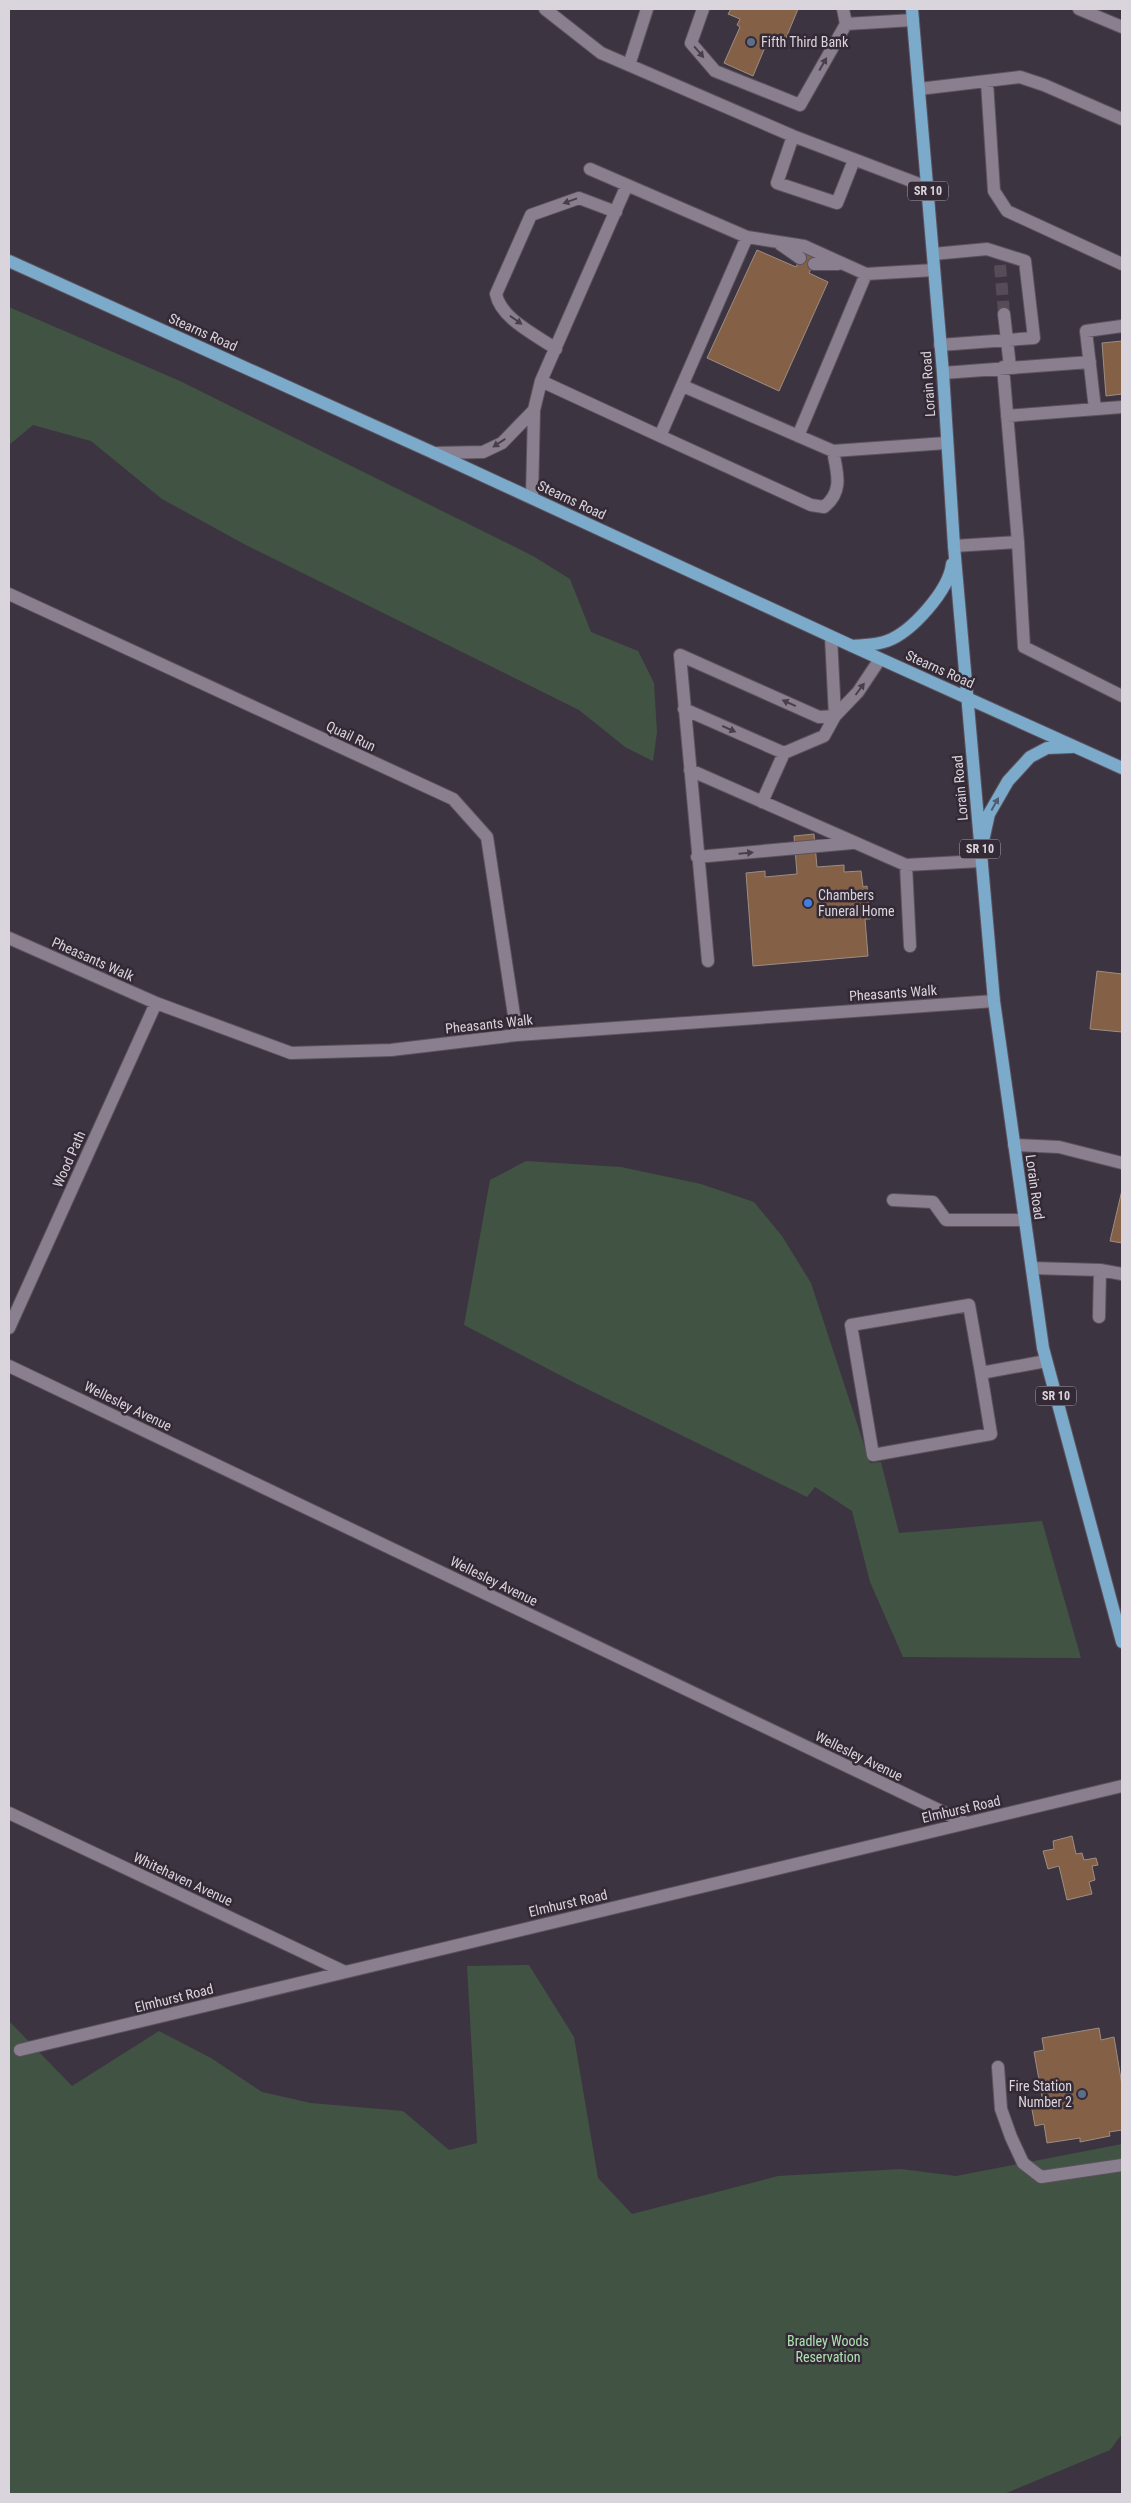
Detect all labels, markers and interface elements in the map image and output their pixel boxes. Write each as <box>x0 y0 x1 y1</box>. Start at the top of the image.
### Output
place label: Fifth Third Bank <box>761 34 849 50</box>
marker: Fifth Third Bank <box>745 36 757 48</box>
one-way arrow <box>693 46 704 59</box>
one-way arrow <box>818 58 827 71</box>
road number: SR 10 <box>908 182 948 200</box>
one-way arrow <box>562 197 577 205</box>
street label: Stearns Road <box>166 310 240 354</box>
one-way arrow <box>509 315 523 325</box>
street label: Lorain Road <box>918 351 938 417</box>
one-way arrow <box>492 439 505 448</box>
street label: Stearns Road <box>535 477 609 523</box>
street label: Stearns Road <box>903 647 977 691</box>
one-way arrow <box>854 683 865 696</box>
one-way arrow <box>782 699 796 707</box>
street label: Quail Run <box>324 718 378 754</box>
one-way arrow <box>722 725 736 733</box>
street label: Lorain Road <box>949 755 971 821</box>
one-way arrow <box>991 797 999 812</box>
road number: SR 10 <box>960 840 1000 859</box>
one-way arrow <box>738 848 754 856</box>
place label: Chambers Funeral Home <box>818 887 895 919</box>
marker: Chambers Funeral Home <box>802 897 814 909</box>
street label: Pheasants Walk <box>50 934 137 984</box>
street label: Pheasants Walk <box>849 982 938 1004</box>
street label: Pheasants Walk <box>444 1011 534 1037</box>
street label: Wood Path <box>49 1128 89 1190</box>
street label: Lorain Road <box>1023 1153 1047 1221</box>
street label: Wellesley Avenue <box>82 1378 175 1434</box>
road number: SR 10 <box>1036 1386 1076 1405</box>
street label: Wellesley Avenue <box>448 1553 541 1609</box>
street label: Wellesley Avenue <box>813 1728 906 1784</box>
street label: Elmhurst Road <box>920 1792 1002 1826</box>
street label: Whitehaven Avenue <box>131 1849 235 1909</box>
street label: Elmhurst Road <box>527 1886 609 1920</box>
street label: Elmhurst Road <box>133 1981 215 2015</box>
place label: Fire Station Number 2 <box>1009 2078 1072 2110</box>
marker: Fire Station Number 2 <box>1076 2088 1088 2100</box>
park label: Bradley Woods Reservation <box>787 2333 869 2365</box>

